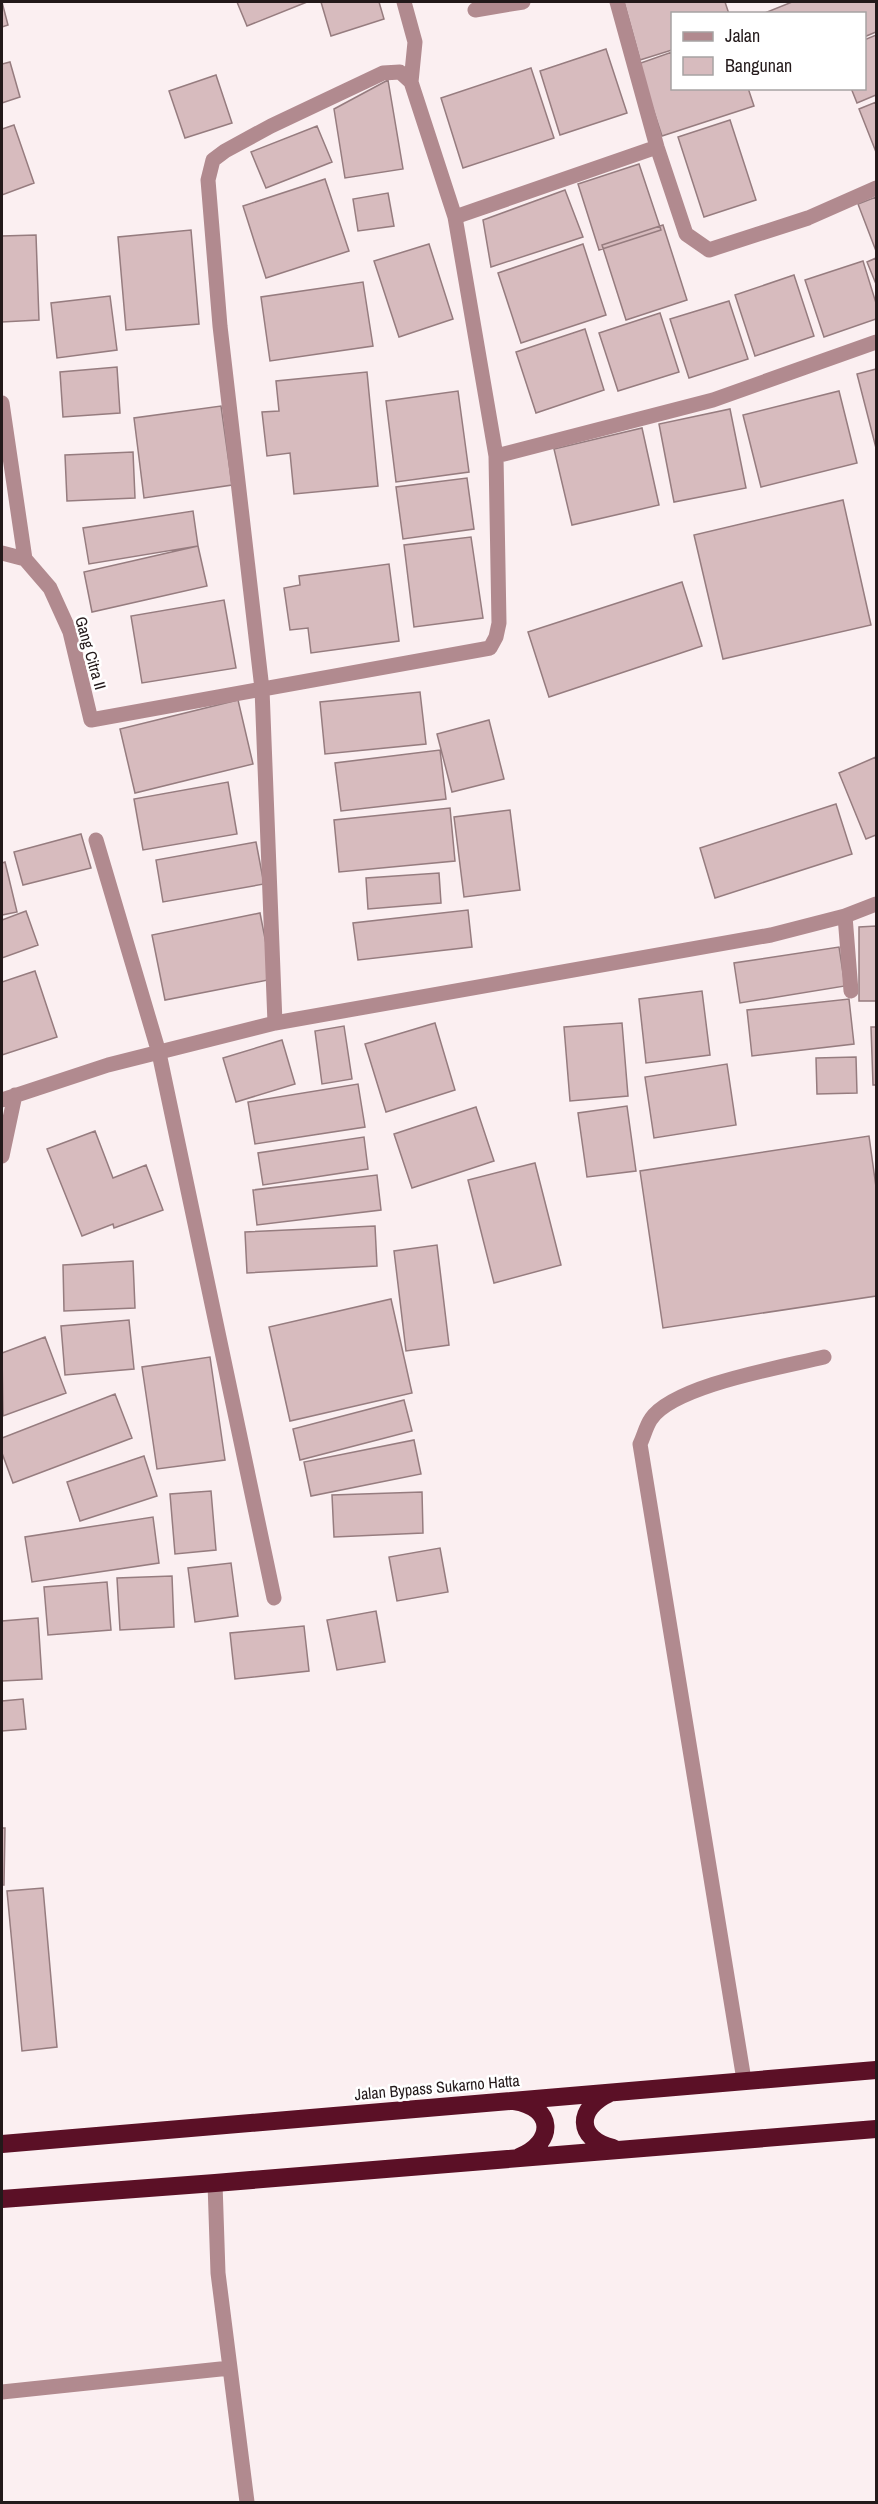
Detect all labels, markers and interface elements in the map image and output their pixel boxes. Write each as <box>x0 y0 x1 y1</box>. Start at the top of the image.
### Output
legend <box>671 12 866 90</box>
text: Jalan <box>725 23 760 48</box>
text: Bangunan <box>725 53 792 78</box>
street label: Gang Citra II <box>70 614 112 692</box>
street label: Jalan Bypass Sukarno Hatta <box>354 2069 521 2105</box>

